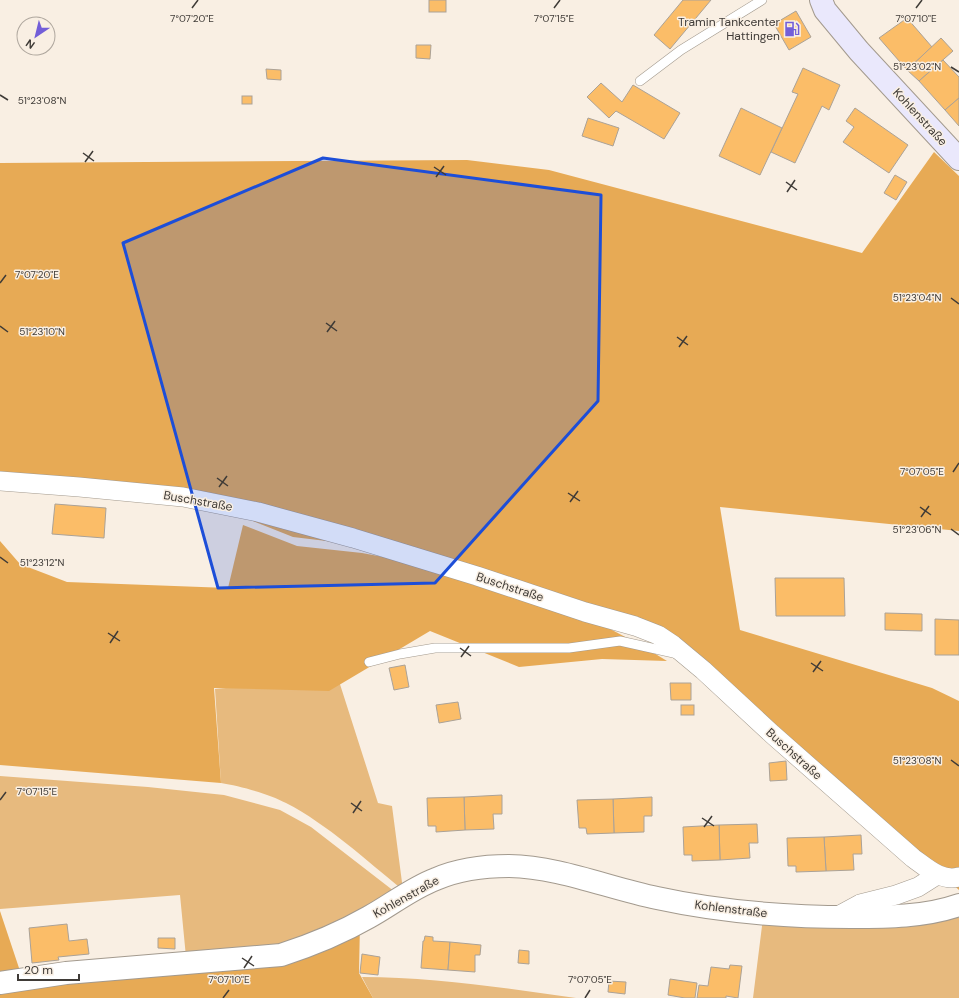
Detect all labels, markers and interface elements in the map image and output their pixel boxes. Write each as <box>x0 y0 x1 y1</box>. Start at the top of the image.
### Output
text: 7°07'20"E <box>170 12 214 25</box>
text: 7°07'15"E <box>534 12 575 25</box>
text: 7°07'10"E <box>895 12 937 25</box>
place label: Tramin Tankcenter Hattingen <box>678 14 781 44</box>
north arrow <box>16 16 56 56</box>
fuel station icon: Tramin Tankcenter Hattingen <box>783 20 801 38</box>
text: N <box>23 36 38 52</box>
text: 51°23'02"N <box>893 60 941 73</box>
street label: Kohlenstraße <box>889 85 951 149</box>
text: 51°23'08"N <box>18 94 66 107</box>
text: 7°07'20"E <box>15 268 59 281</box>
text: 51°23'04"N <box>893 291 941 304</box>
text: 51°23'10"N <box>19 325 65 338</box>
text: 7°07'05"E <box>900 465 944 478</box>
street label: Buschstraße <box>162 487 234 515</box>
text: 51°23'06"N <box>893 523 942 536</box>
text: 51°23'12"N <box>20 556 64 569</box>
street label: Buschstraße <box>474 569 546 605</box>
street label: Buschstraße <box>763 725 825 783</box>
text: 51°23'08"N <box>893 754 941 767</box>
text: 7°07'15"E <box>17 785 58 798</box>
street label: Kohlenstraße <box>370 872 442 922</box>
street label: Kohlenstraße <box>694 897 768 921</box>
scale bar <box>18 956 79 982</box>
text: 20 m <box>24 962 53 978</box>
text: 7°07'10"E <box>208 973 250 986</box>
text: 7°07'05"E <box>568 973 612 986</box>

